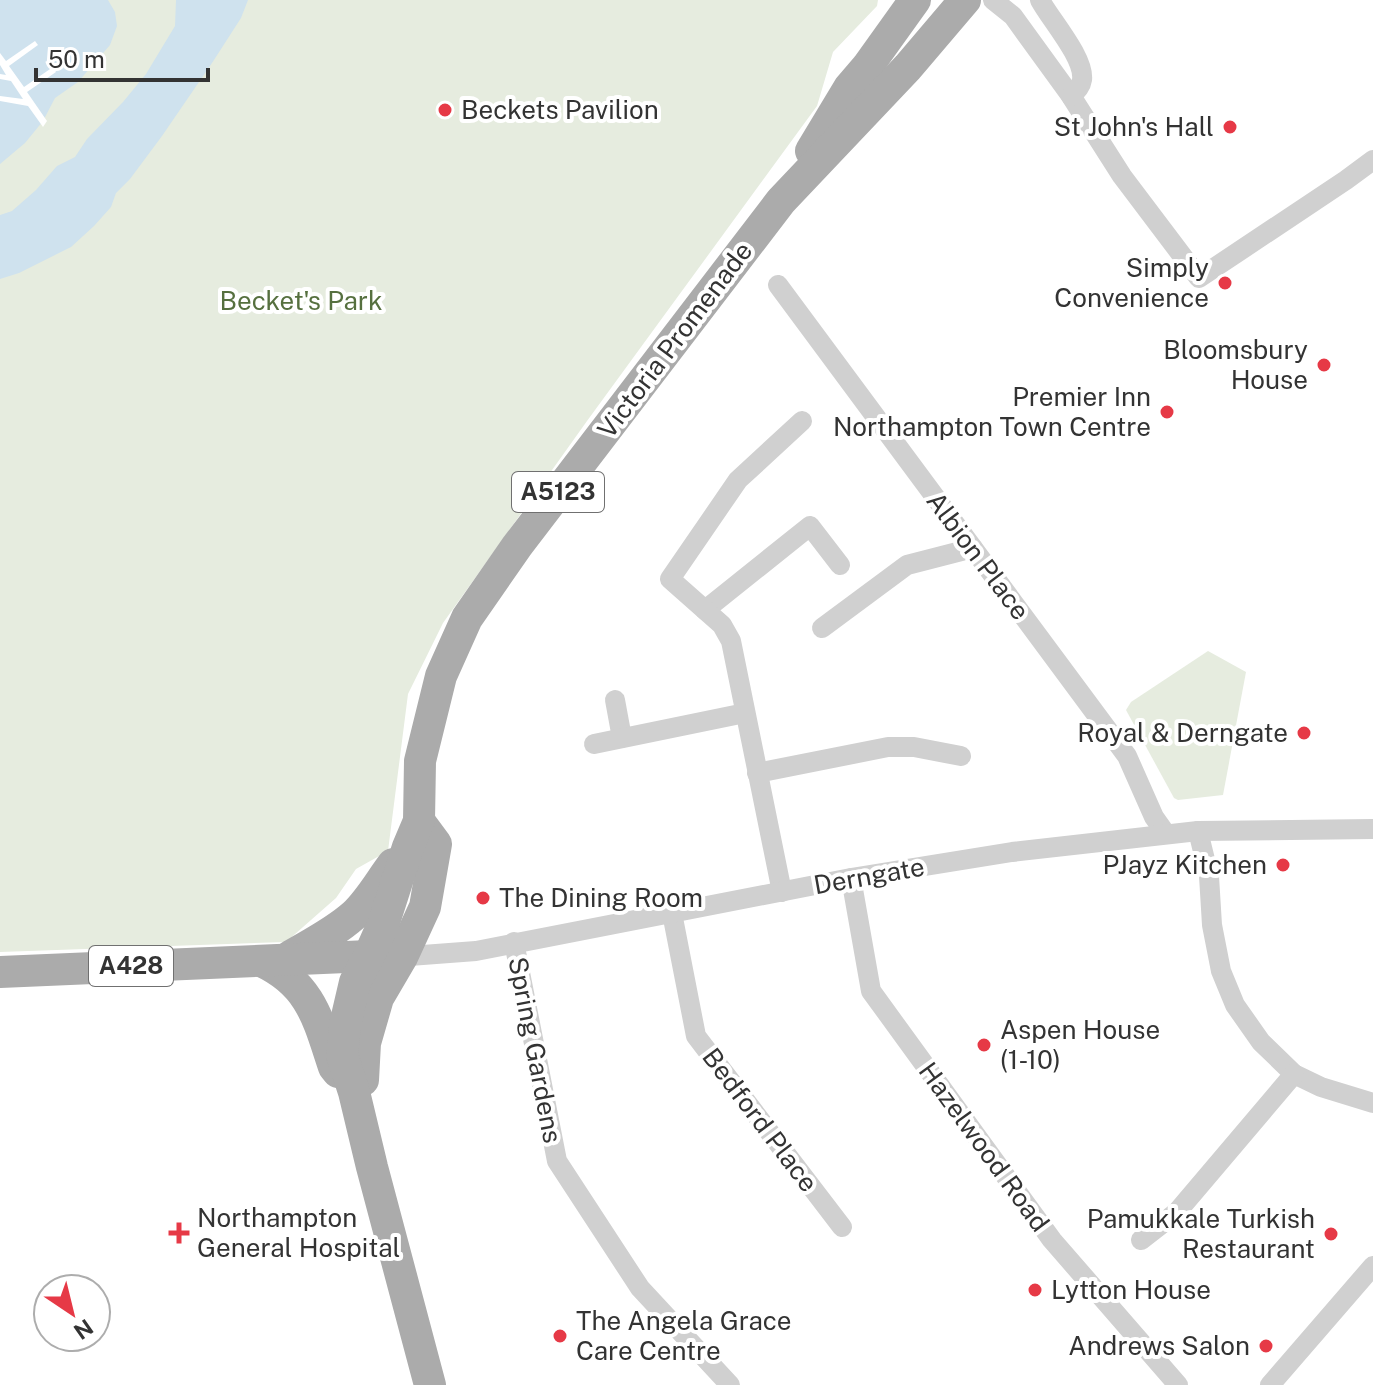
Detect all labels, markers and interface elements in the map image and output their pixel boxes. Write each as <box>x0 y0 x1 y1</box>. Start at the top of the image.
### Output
scale bar <box>36 32 208 82</box>
text: 50 m <box>48 45 105 73</box>
place label: Beckets Pavilion <box>461 94 659 125</box>
marker: Beckets Pavilion <box>436 101 454 119</box>
place label: St John's Hall <box>1054 111 1214 142</box>
marker: St John's Hall <box>1221 118 1239 136</box>
street label: Victoria Promenade <box>591 236 758 444</box>
place label: Simply Convenience <box>1054 252 1209 313</box>
marker: Simply Convenience <box>1216 274 1234 292</box>
park label: Becket's Park <box>219 285 383 316</box>
place label: Bloomsbury House <box>1163 334 1308 395</box>
marker: Bloomsbury House <box>1315 356 1333 374</box>
place label: Premier Inn Northampton Town Centre <box>833 381 1151 442</box>
marker: Premier Inn Northampton Town Centre <box>1158 403 1176 421</box>
road number: A5123 <box>512 472 604 512</box>
street label: Albion Place <box>920 486 1036 626</box>
place label: Royal & Derngate <box>1077 717 1288 748</box>
marker: Royal & Derngate <box>1295 724 1313 742</box>
place label: PJayz Kitchen <box>1102 849 1267 880</box>
street label: Derngate <box>811 851 927 901</box>
marker: PJayz Kitchen <box>1274 856 1292 874</box>
place label: The Dining Room <box>499 882 703 913</box>
marker: The Dining Room <box>474 889 492 907</box>
road number: A428 <box>89 946 173 986</box>
street label: Spring Gardens <box>502 954 569 1146</box>
place label: Aspen House (1-10) <box>1000 1014 1160 1075</box>
marker: Aspen House (1-10) <box>975 1036 993 1054</box>
street label: Bedford Place <box>696 1042 824 1198</box>
street label: Hazelwood Road <box>913 1056 1056 1237</box>
place label: Northampton General Hospital <box>197 1202 401 1263</box>
place label: Pamukkale Turkish Restaurant <box>1087 1203 1315 1264</box>
marker: Northampton General Hospital <box>168 1222 190 1244</box>
marker: Pamukkale Turkish Restaurant <box>1322 1225 1340 1243</box>
north arrow <box>32 1273 112 1353</box>
place label: Lytton House <box>1051 1274 1211 1305</box>
marker: Lytton House <box>1026 1281 1044 1299</box>
place label: The Angela Grace Care Centre <box>576 1305 792 1366</box>
text: N <box>69 1314 98 1345</box>
marker: The Angela Grace Care Centre <box>551 1327 569 1345</box>
place label: Andrews Salon <box>1068 1330 1250 1361</box>
marker: Andrews Salon <box>1257 1337 1275 1355</box>

